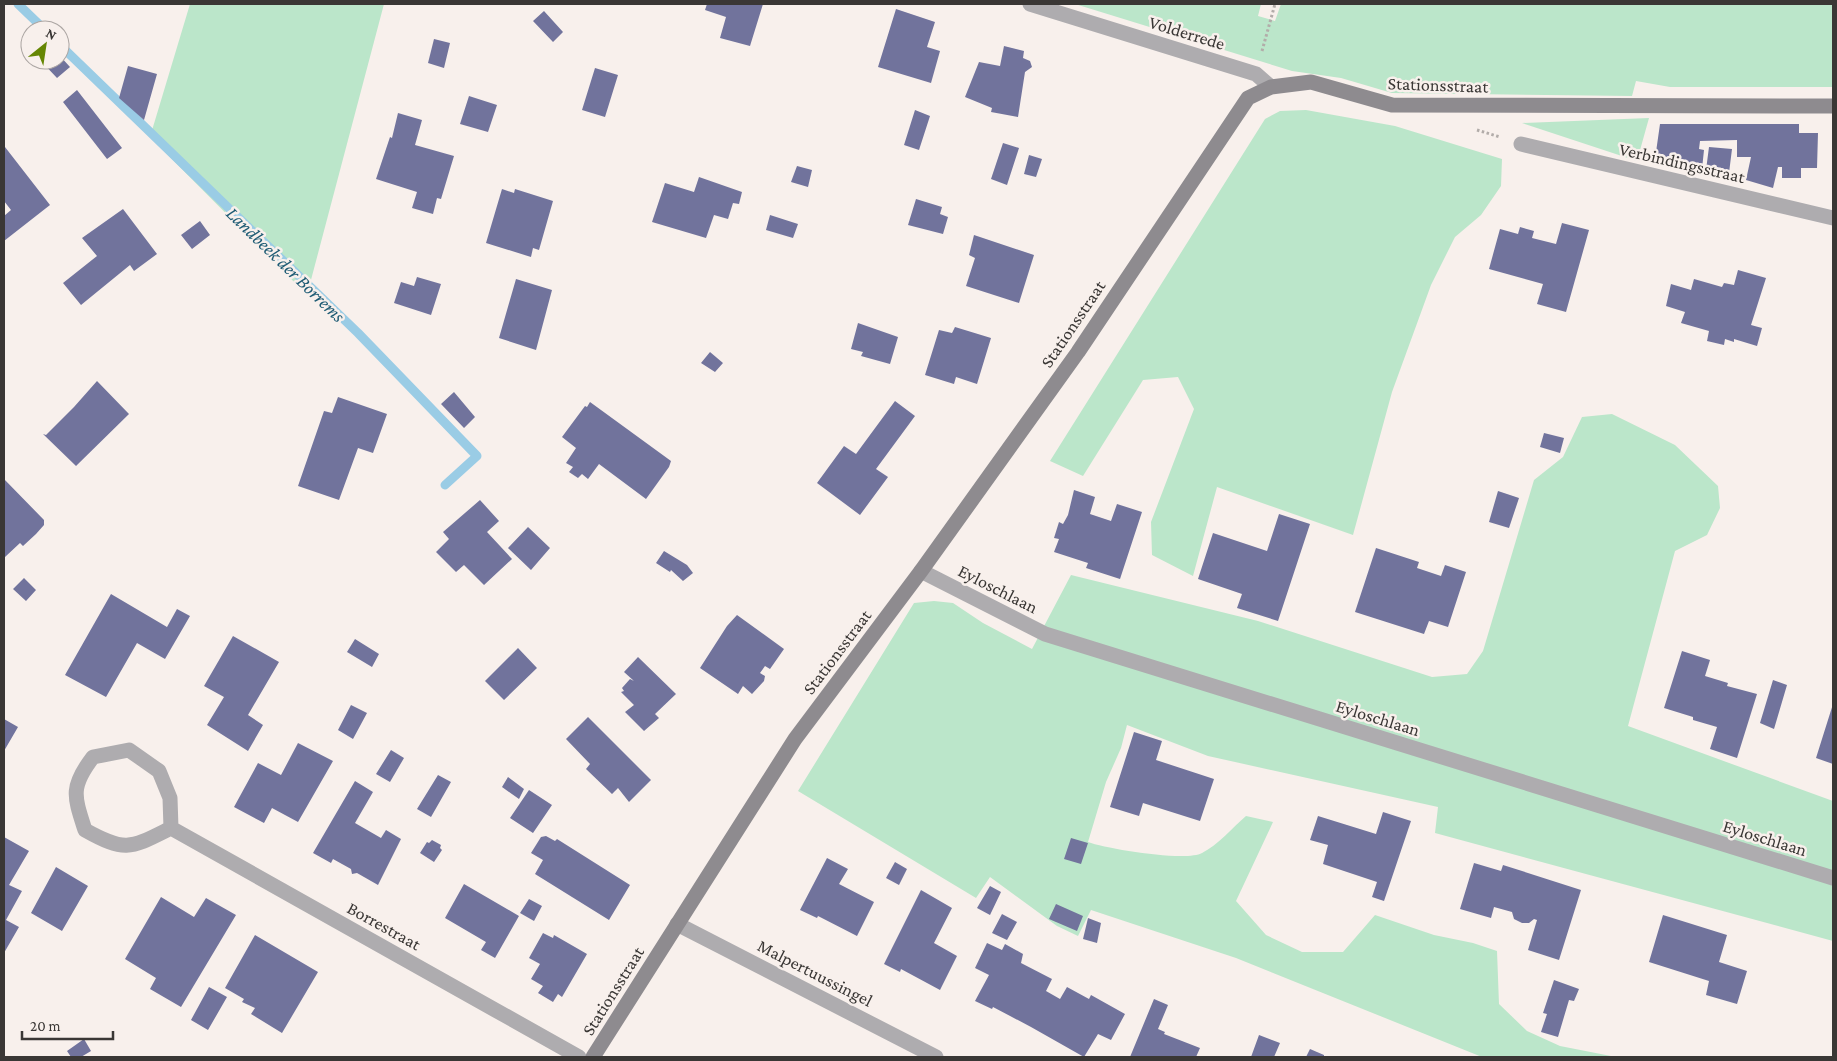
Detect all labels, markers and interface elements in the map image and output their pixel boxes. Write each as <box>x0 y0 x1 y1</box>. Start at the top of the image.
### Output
street label: Volderrede <box>1147 12 1227 54</box>
north arrow <box>20 20 70 70</box>
text: N <box>43 24 60 43</box>
street label: Stationsstraat <box>1387 73 1490 97</box>
street label: Verbindingsstraat <box>1617 139 1748 187</box>
water label: Landbeek der Borrems <box>222 202 349 326</box>
street label: Stationsstraat <box>1037 276 1110 371</box>
street label: Eyloschlaan <box>955 560 1041 618</box>
street label: Stationsstraat <box>799 605 876 698</box>
street label: Eyloschlaan <box>1334 696 1423 740</box>
street label: Eyloschlaan <box>1721 816 1810 860</box>
street label: Borrestraat <box>344 898 425 955</box>
street label: Malpertuussingel <box>754 935 876 1011</box>
street label: Stationsstraat <box>578 942 649 1039</box>
scale bar <box>22 1008 114 1040</box>
text: 20 m <box>30 1018 61 1034</box>

